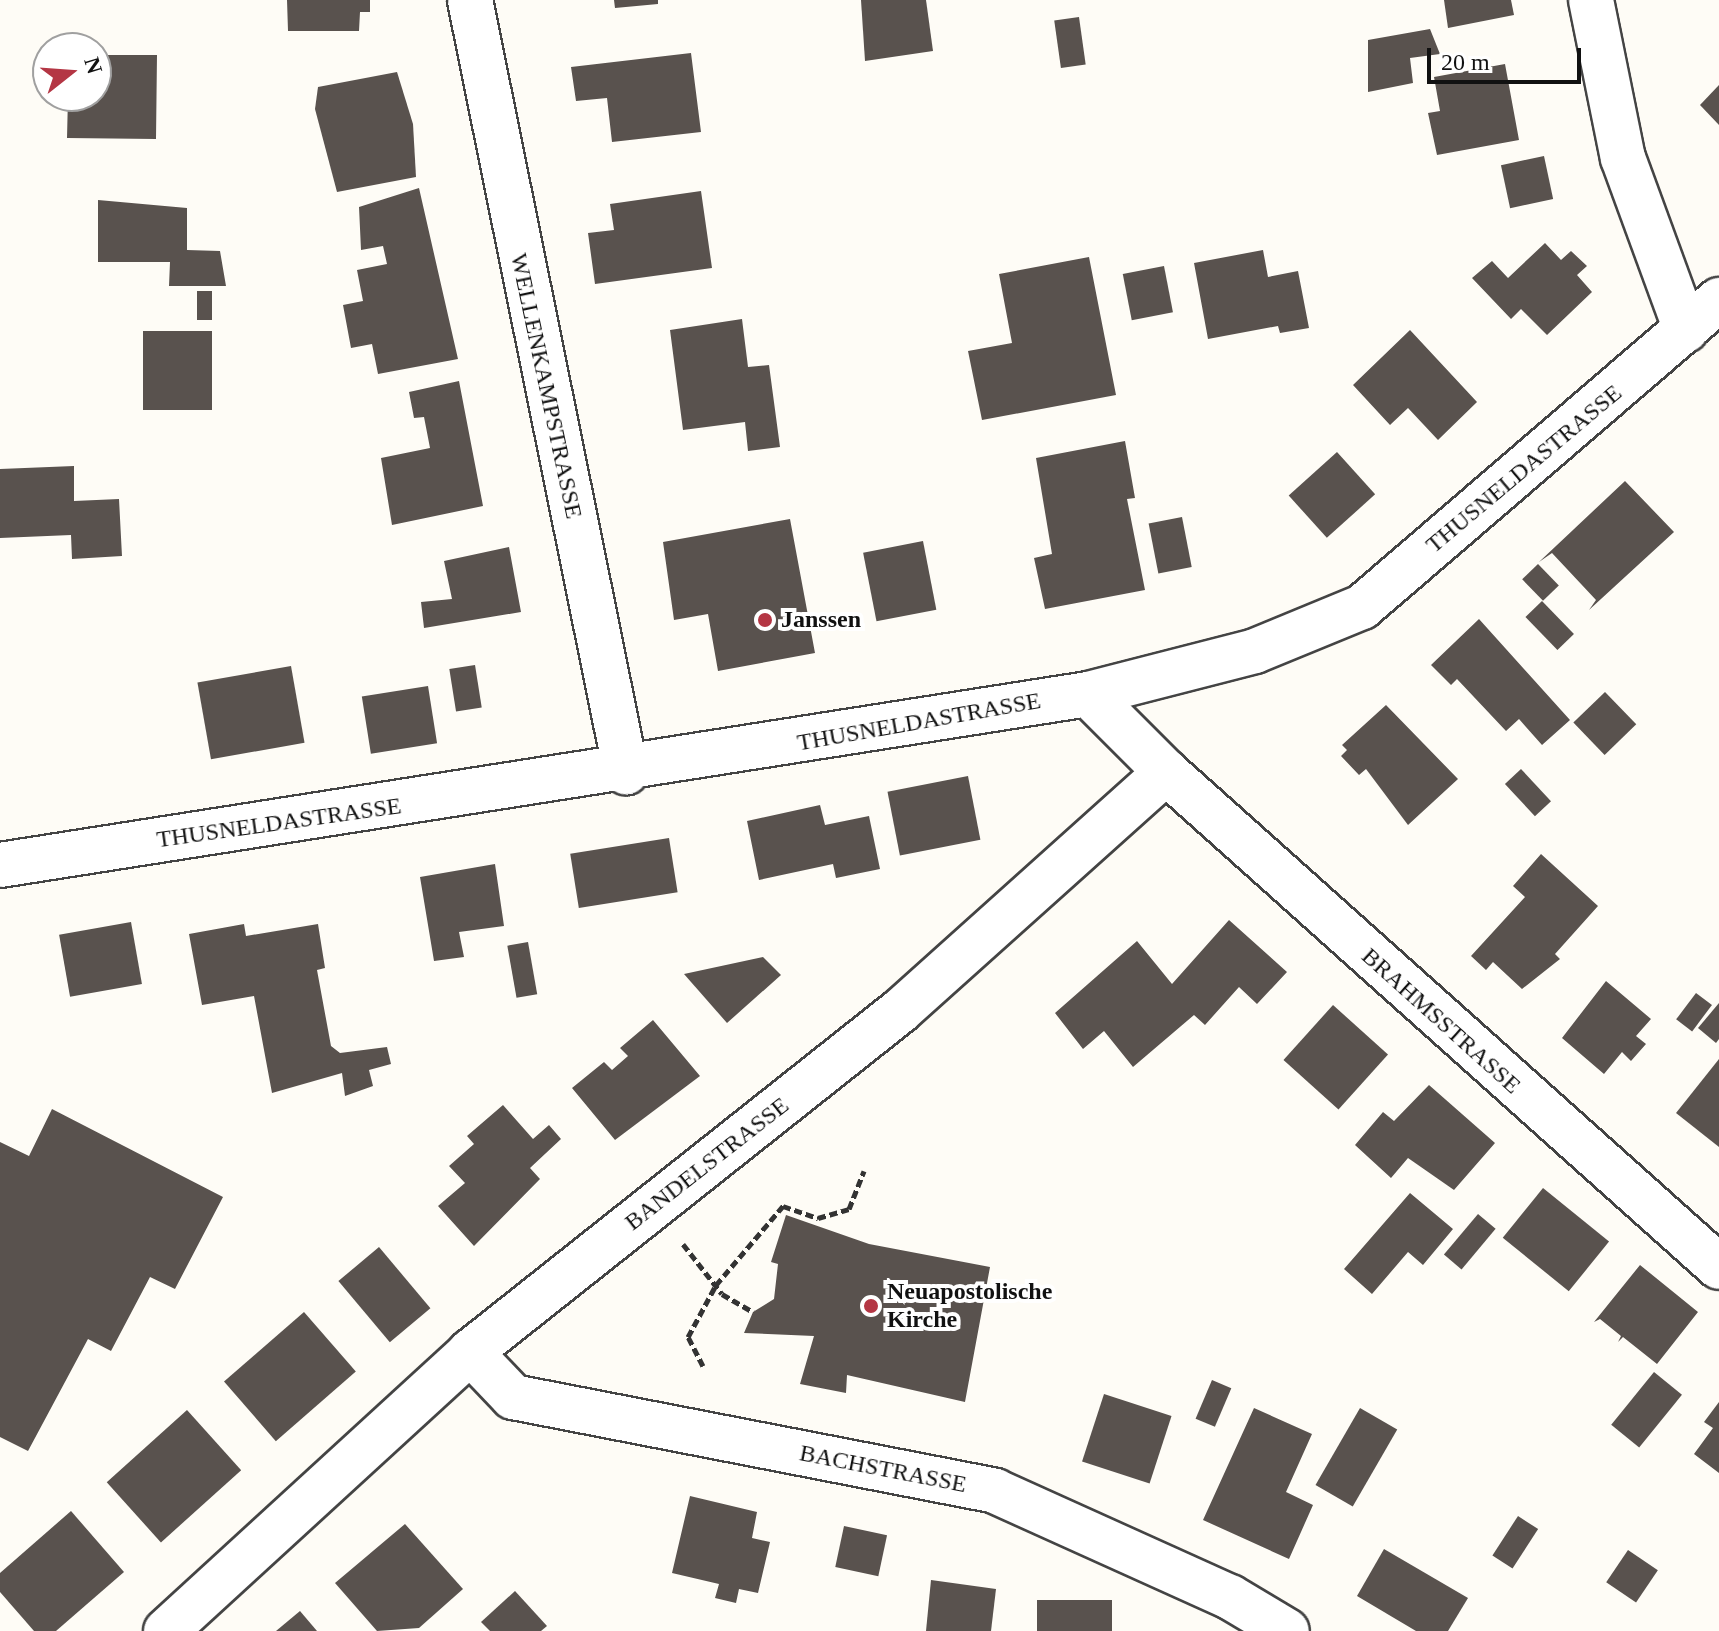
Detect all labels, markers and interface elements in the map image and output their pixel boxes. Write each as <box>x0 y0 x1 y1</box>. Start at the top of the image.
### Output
north arrow <box>32 32 112 112</box>
scale bar <box>1431 32 1585 82</box>
text: 20 m <box>1441 49 1490 75</box>
text: N <box>79 54 108 77</box>
street label: WELLENKAMPSTRASSE <box>504 251 588 521</box>
street label: THUSNELDASTRASSE <box>1420 379 1628 559</box>
place label: Janssen <box>781 606 861 634</box>
marker: Janssen <box>756 611 774 629</box>
street label: THUSNELDASTRASSE <box>795 686 1043 758</box>
street label: THUSNELDASTRASSE <box>155 792 403 854</box>
street label: BRAHMSSTRASSE <box>1356 942 1526 1100</box>
street label: BANDELSTRASSE <box>619 1091 795 1237</box>
place label: Neuapostolische Kirche <box>887 1278 1052 1334</box>
marker: Neuapostolische Kirche <box>862 1297 880 1315</box>
street label: BACHSTRASSE <box>797 1439 969 1499</box>

